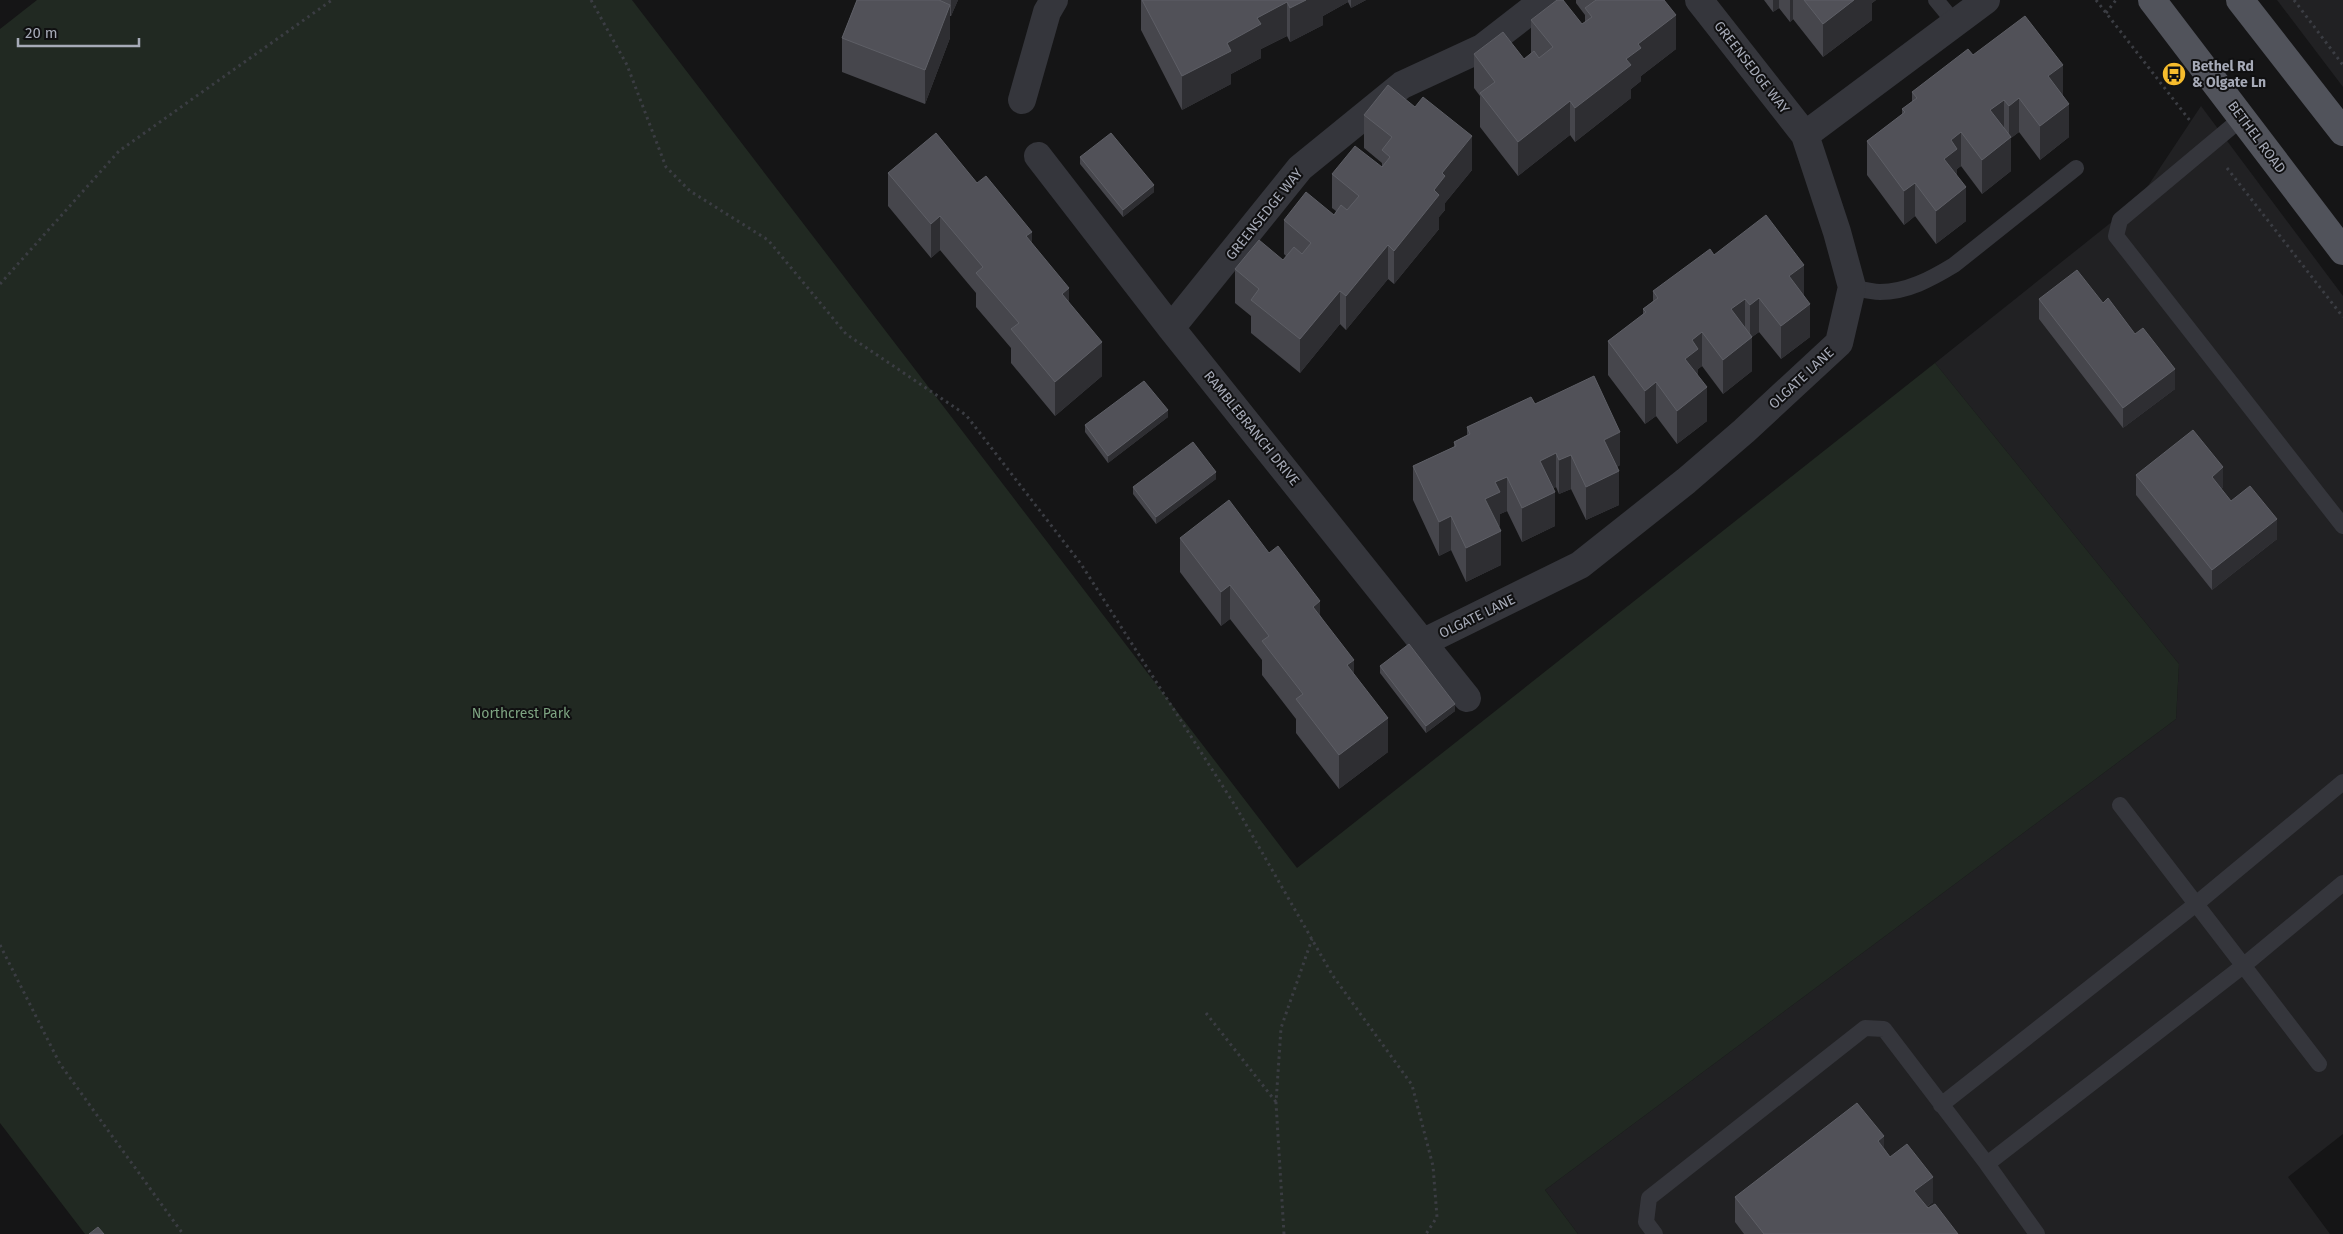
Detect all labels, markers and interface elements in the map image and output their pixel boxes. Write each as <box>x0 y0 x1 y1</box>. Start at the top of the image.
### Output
scale bar <box>18 15 139 47</box>
street label: GREENSEDGE WAY <box>1710 18 1793 117</box>
text: 20 m <box>25 24 58 42</box>
place label: Bethel Rd & Olgate Ln <box>2192 58 2266 91</box>
bus stop icon: Bethel Rd & Olgate Ln <box>2161 61 2187 87</box>
street label: BETHEL ROAD <box>2224 98 2289 177</box>
street label: GREENSEDGE WAY <box>1222 165 1307 263</box>
street label: OLGATE LANE <box>1765 344 1837 413</box>
street label: RAMBLEBRANCH DRIVE <box>1200 367 1303 489</box>
street label: OLGATE LANE <box>1436 591 1518 642</box>
park label: Northcrest Park <box>472 705 571 722</box>

